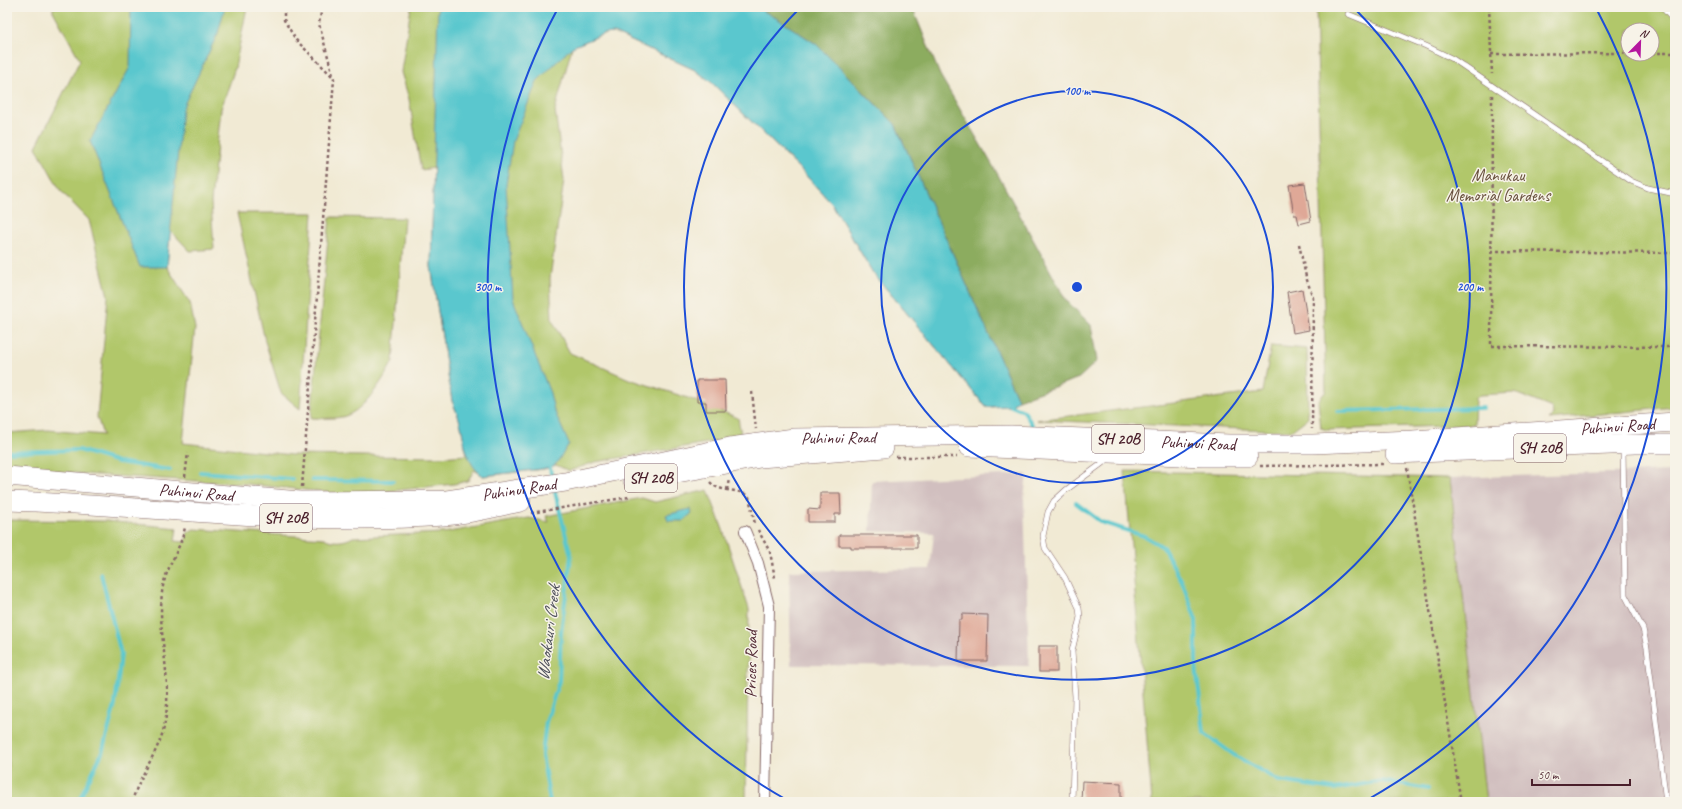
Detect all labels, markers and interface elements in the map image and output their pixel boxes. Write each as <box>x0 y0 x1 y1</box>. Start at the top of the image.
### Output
north arrow <box>1620 22 1660 62</box>
text: N <box>1638 25 1652 41</box>
text: 100 m <box>1064 83 1091 99</box>
park label: Manukau Memorial Gardens <box>1446 165 1552 206</box>
text: 300 m <box>475 279 502 295</box>
text: 200 m <box>1457 279 1484 295</box>
centre of rings <box>1070 280 1084 294</box>
street label: Puhinui Road <box>1580 413 1658 439</box>
road number: SH 20B <box>1092 425 1144 453</box>
street label: Puhinui Road <box>801 426 878 448</box>
street label: Puhinui Road <box>1160 431 1238 455</box>
road number: SH 20B <box>1514 434 1566 462</box>
road number: SH 20B <box>625 464 677 492</box>
street label: Puhinui Road <box>481 473 560 505</box>
street label: Puhinui Road <box>158 479 237 506</box>
road number: SH 20B <box>260 504 312 532</box>
water label: Waokauri Creek <box>531 581 565 682</box>
street label: Prices Road <box>740 628 762 698</box>
scale bar <box>1532 761 1630 787</box>
text: 50 m <box>1538 767 1560 783</box>

